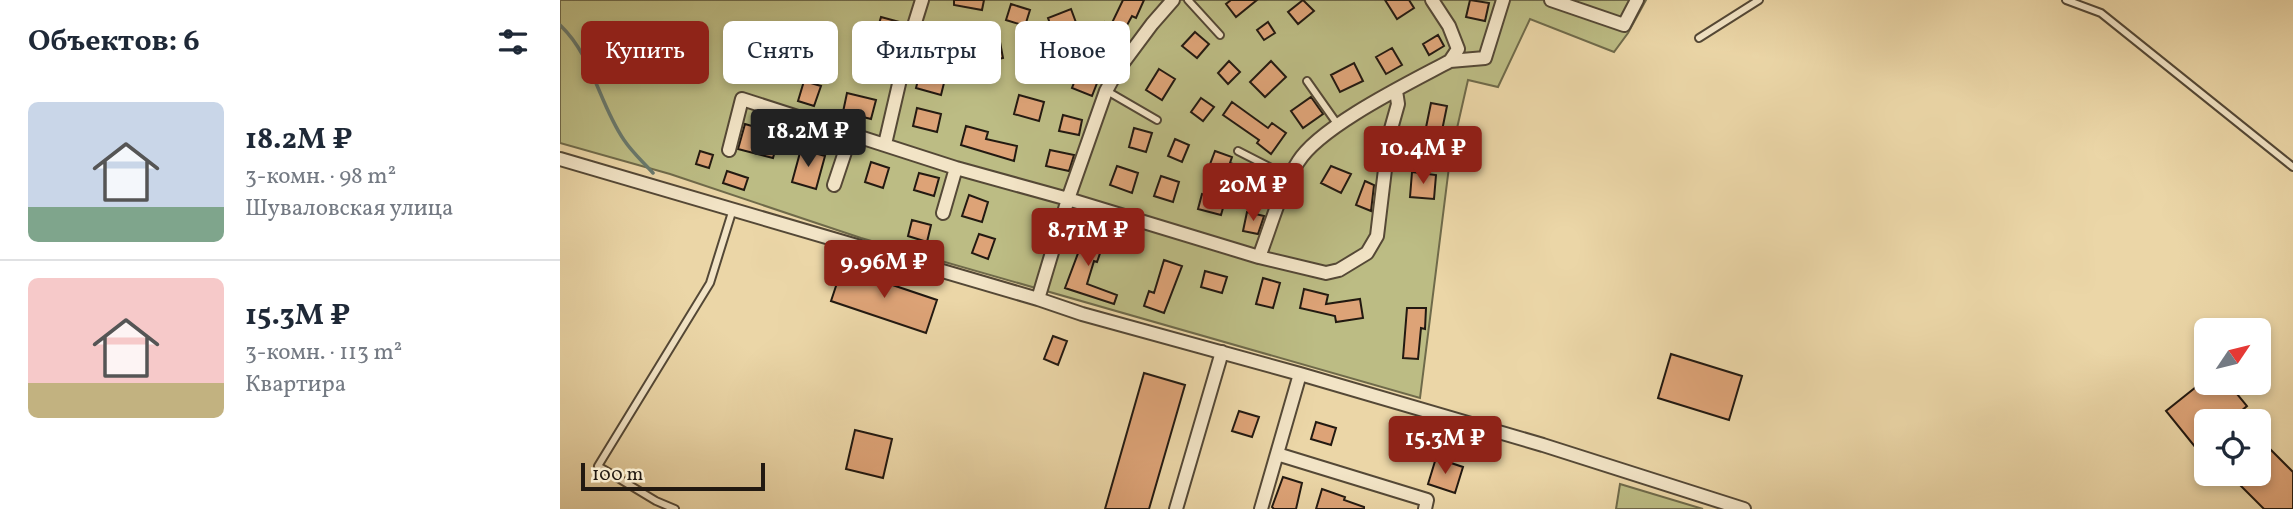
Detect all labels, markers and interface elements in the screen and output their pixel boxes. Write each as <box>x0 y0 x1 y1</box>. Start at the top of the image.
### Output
text: Объектов: 6 <box>28 21 200 63</box>
chip: Купить <box>581 21 709 84</box>
chip: Снять <box>723 21 838 84</box>
chip: Фильтры <box>852 21 1001 84</box>
chip: Новое <box>1015 21 1130 84</box>
icon: filters <box>494 23 532 61</box>
pin: 18.2M ₽ <box>743 110 873 169</box>
text: 18.2M ₽ <box>767 116 849 148</box>
text: 18.2M ₽ <box>245 119 353 161</box>
pin: 10.4M ₽ <box>1358 127 1488 186</box>
icon: home <box>84 130 168 214</box>
text: 10.4M ₽ <box>1380 133 1466 165</box>
text: 3-комн. · 98 m² <box>245 161 396 193</box>
pin: 20M ₽ <box>1204 164 1302 223</box>
text: 20M ₽ <box>1219 170 1287 202</box>
text: Шуваловская улица <box>245 193 453 225</box>
pin: 8.71M ₽ <box>1023 208 1153 268</box>
text: 8.71M ₽ <box>1048 215 1128 247</box>
pin: 9.96M ₽ <box>819 240 949 300</box>
text: 9.96M ₽ <box>840 247 928 279</box>
text: 15.3M ₽ <box>245 295 350 337</box>
icon: home <box>84 306 168 390</box>
north arrow <box>2194 318 2272 396</box>
map controls <box>2194 318 2271 486</box>
text: 3-комн. · 113 m² <box>245 337 402 369</box>
text: Квартира <box>245 369 346 401</box>
button: locate <box>2194 409 2271 486</box>
pin: 15.3M ₽ <box>1380 416 1510 476</box>
text: 15.3M ₽ <box>1405 423 1485 455</box>
scale bar <box>581 460 765 492</box>
text: 100 m <box>592 462 643 488</box>

